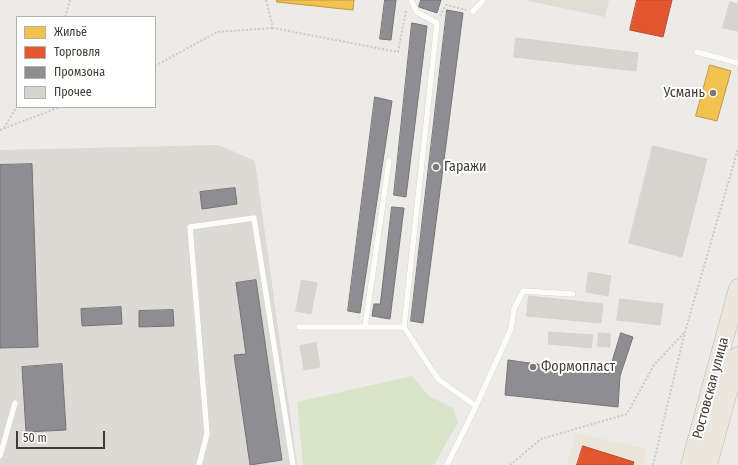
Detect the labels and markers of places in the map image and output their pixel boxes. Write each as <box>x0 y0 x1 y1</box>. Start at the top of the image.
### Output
place label: Усмань <box>663 85 705 101</box>
marker: Усмань <box>708 88 718 98</box>
place label: Гаражи <box>444 159 487 175</box>
marker: Гаражи <box>431 162 441 172</box>
place label: Формопласт <box>541 359 615 375</box>
marker: Формопласт <box>528 362 538 372</box>

